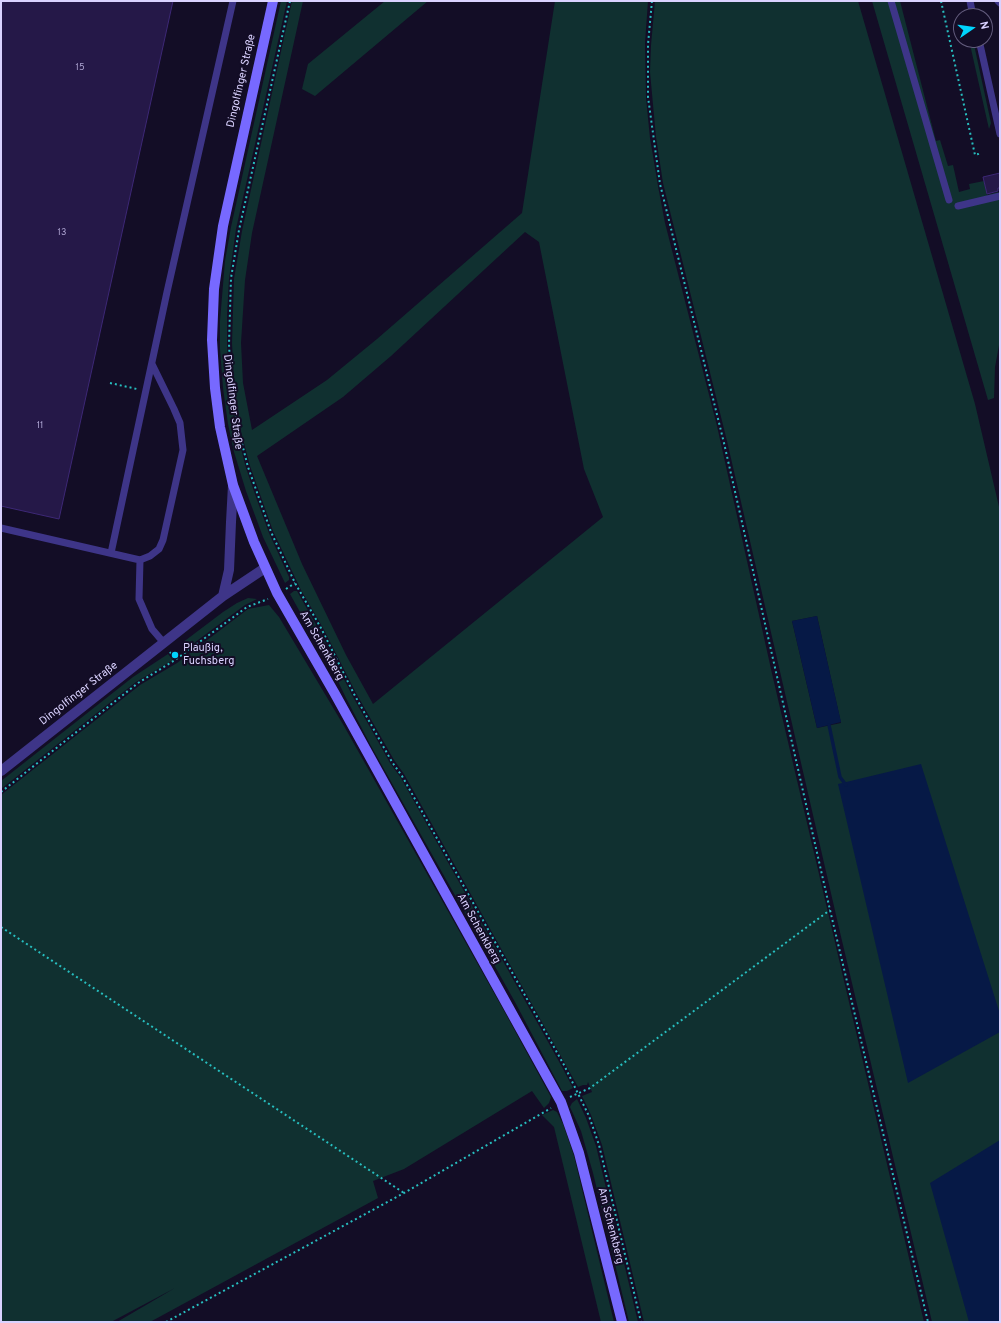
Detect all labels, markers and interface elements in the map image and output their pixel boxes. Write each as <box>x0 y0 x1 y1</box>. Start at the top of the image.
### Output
north arrow <box>953 8 993 48</box>
text: N <box>976 20 991 31</box>
street label: Dingolfinger Straße <box>225 33 259 129</box>
house number: 15 <box>76 63 84 73</box>
house number: 13 <box>58 228 66 238</box>
street label: Dingolfinger Straße <box>220 354 244 450</box>
house number: 11 <box>37 421 43 431</box>
street label: Am Schenkberg <box>296 609 346 683</box>
place label: Plaußig, Fuchsberg <box>183 642 234 668</box>
marker: Plaußig, Fuchsberg <box>170 650 180 660</box>
street label: Dingolfinger Straße <box>37 659 121 729</box>
street label: Am Schenkberg <box>453 892 503 966</box>
street label: Am Schenkberg <box>594 1186 626 1266</box>

